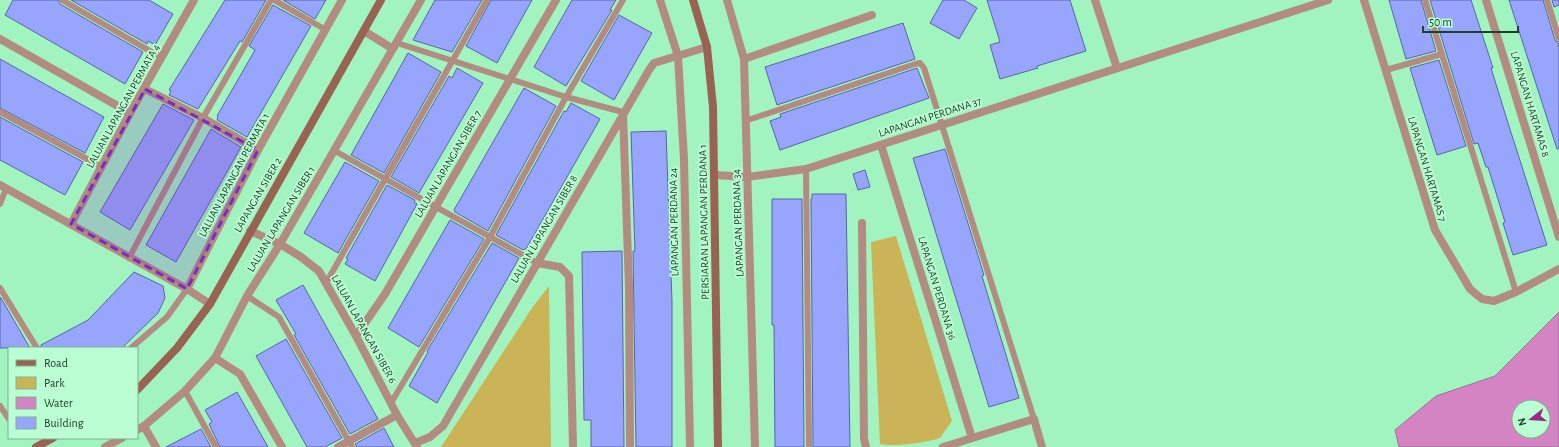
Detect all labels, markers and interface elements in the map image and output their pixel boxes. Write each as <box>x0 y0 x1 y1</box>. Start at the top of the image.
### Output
scale bar <box>1423 8 1518 34</box>
text: 50 m <box>1429 16 1452 28</box>
street label: LALUAN LAPANGAN PERMATA 4 <box>84 42 162 170</box>
street label: LAPANGAN HARTAMAS 8 <box>1509 50 1551 158</box>
street label: LAPANGAN PERDANA 37 <box>877 95 983 139</box>
street label: LALUAN LAPANGAN SIBER 7 <box>413 108 483 220</box>
street label: LALUAN LAPANGAN PERMATA 1 <box>197 111 271 239</box>
street label: LAPANGAN HARTAMAS 7 <box>1406 115 1448 223</box>
street label: PERSIARAN LAPANGAN PERDANA 1 <box>697 144 711 300</box>
street label: LAPANGAN SIBER 2 <box>232 156 284 234</box>
street label: LALUAN LAPANGAN SIBER 1 <box>245 164 317 274</box>
street label: LAPANGAN PERDANA 24 <box>668 168 680 276</box>
street label: LAPANGAN PERDANA 34 <box>731 169 745 277</box>
street label: LALUAN LAPANGAN SIBER 8 <box>509 173 579 285</box>
street label: LAPANGAN PERDANA 36 <box>916 235 958 341</box>
street label: LALUAN LAPANGAN SIBER 6 <box>330 273 398 385</box>
legend <box>8 347 138 439</box>
text: Road <box>44 357 68 369</box>
text: Park <box>44 377 65 389</box>
text: Water <box>44 397 73 409</box>
north arrow <box>1511 399 1551 439</box>
text: Building <box>44 417 84 429</box>
text: N <box>1516 417 1528 427</box>

